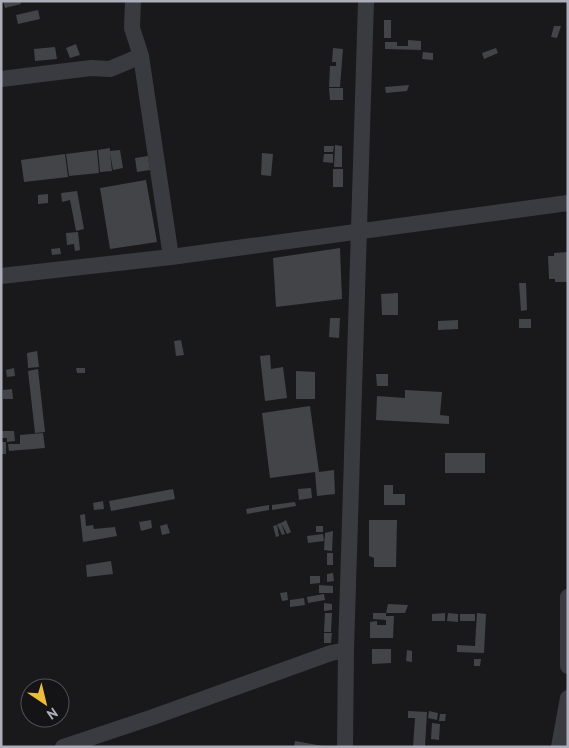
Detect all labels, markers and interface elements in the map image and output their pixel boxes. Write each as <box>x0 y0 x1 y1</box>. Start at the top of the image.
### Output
north arrow <box>20 678 70 728</box>
text: N <box>44 704 61 724</box>

